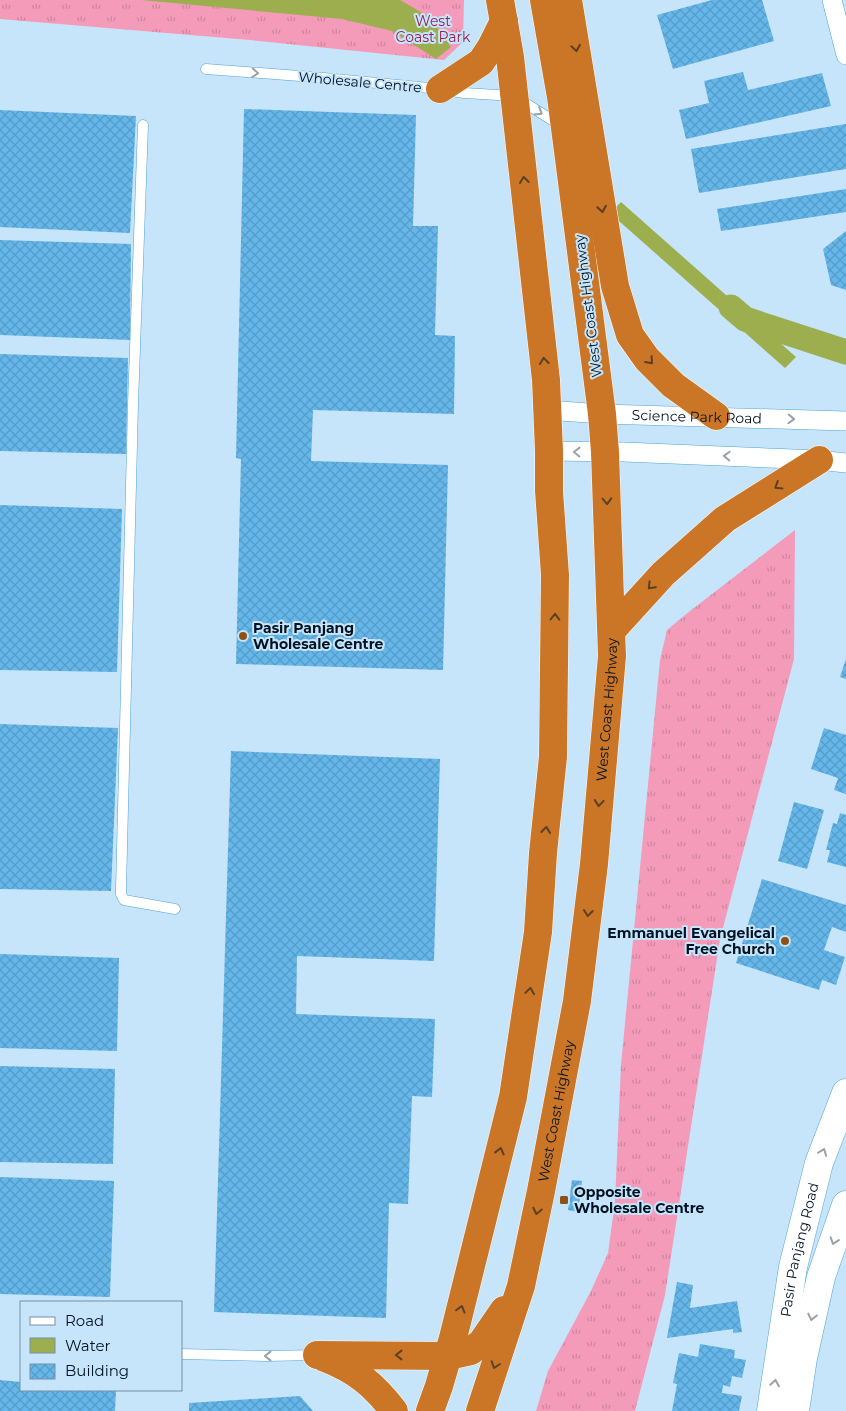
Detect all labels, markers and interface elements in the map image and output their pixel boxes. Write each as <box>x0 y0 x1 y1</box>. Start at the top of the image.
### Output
park label: West Coast Park <box>396 12 471 46</box>
one-way arrow <box>571 44 581 52</box>
one-way arrow <box>251 67 259 78</box>
street label: Wholesale Centre <box>298 68 422 96</box>
one-way arrow <box>534 105 543 115</box>
one-way arrow <box>520 176 530 184</box>
one-way arrow <box>597 204 607 213</box>
street label: West Coast Highway <box>570 233 606 379</box>
one-way arrow <box>644 356 653 365</box>
one-way arrow <box>539 357 550 365</box>
street label: Science Park Road <box>631 406 762 428</box>
one-way arrow <box>787 413 795 424</box>
one-way arrow <box>573 446 581 457</box>
one-way arrow <box>723 451 731 462</box>
one-way arrow <box>774 479 783 489</box>
one-way arrow <box>601 497 612 505</box>
one-way arrow <box>648 581 657 590</box>
one-way arrow <box>550 613 560 620</box>
place label: Pasir Panjang Wholesale Centre <box>253 619 384 653</box>
marker: Pasir Panjang Wholesale Centre <box>237 630 249 642</box>
street label: West Coast Highway <box>592 637 621 782</box>
one-way arrow <box>594 799 605 807</box>
one-way arrow <box>540 825 551 833</box>
one-way arrow <box>583 909 594 917</box>
place label: Emmanuel Evangelical Free Church <box>607 924 775 958</box>
marker: Emmanuel Evangelical Free Church <box>779 935 791 947</box>
one-way arrow <box>524 987 534 996</box>
street label: West Coast Highway <box>534 1038 578 1183</box>
one-way arrow <box>494 1146 505 1155</box>
one-way arrow <box>817 1148 828 1157</box>
street label: Pasir Panjang Road <box>777 1181 823 1318</box>
place label: Opposite Wholesale Centre <box>574 1183 705 1217</box>
marker: Opposite Wholesale Centre <box>558 1194 570 1206</box>
one-way arrow <box>532 1206 542 1215</box>
one-way arrow <box>829 1236 839 1245</box>
legend <box>20 1301 182 1391</box>
one-way arrow <box>455 1304 466 1313</box>
text: Road <box>65 1311 104 1330</box>
one-way arrow <box>807 1313 818 1322</box>
text: Water <box>65 1336 111 1355</box>
one-way arrow <box>395 1350 403 1360</box>
one-way arrow <box>264 1351 272 1361</box>
text: Building <box>65 1361 129 1380</box>
one-way arrow <box>491 1361 501 1369</box>
one-way arrow <box>770 1379 780 1387</box>

